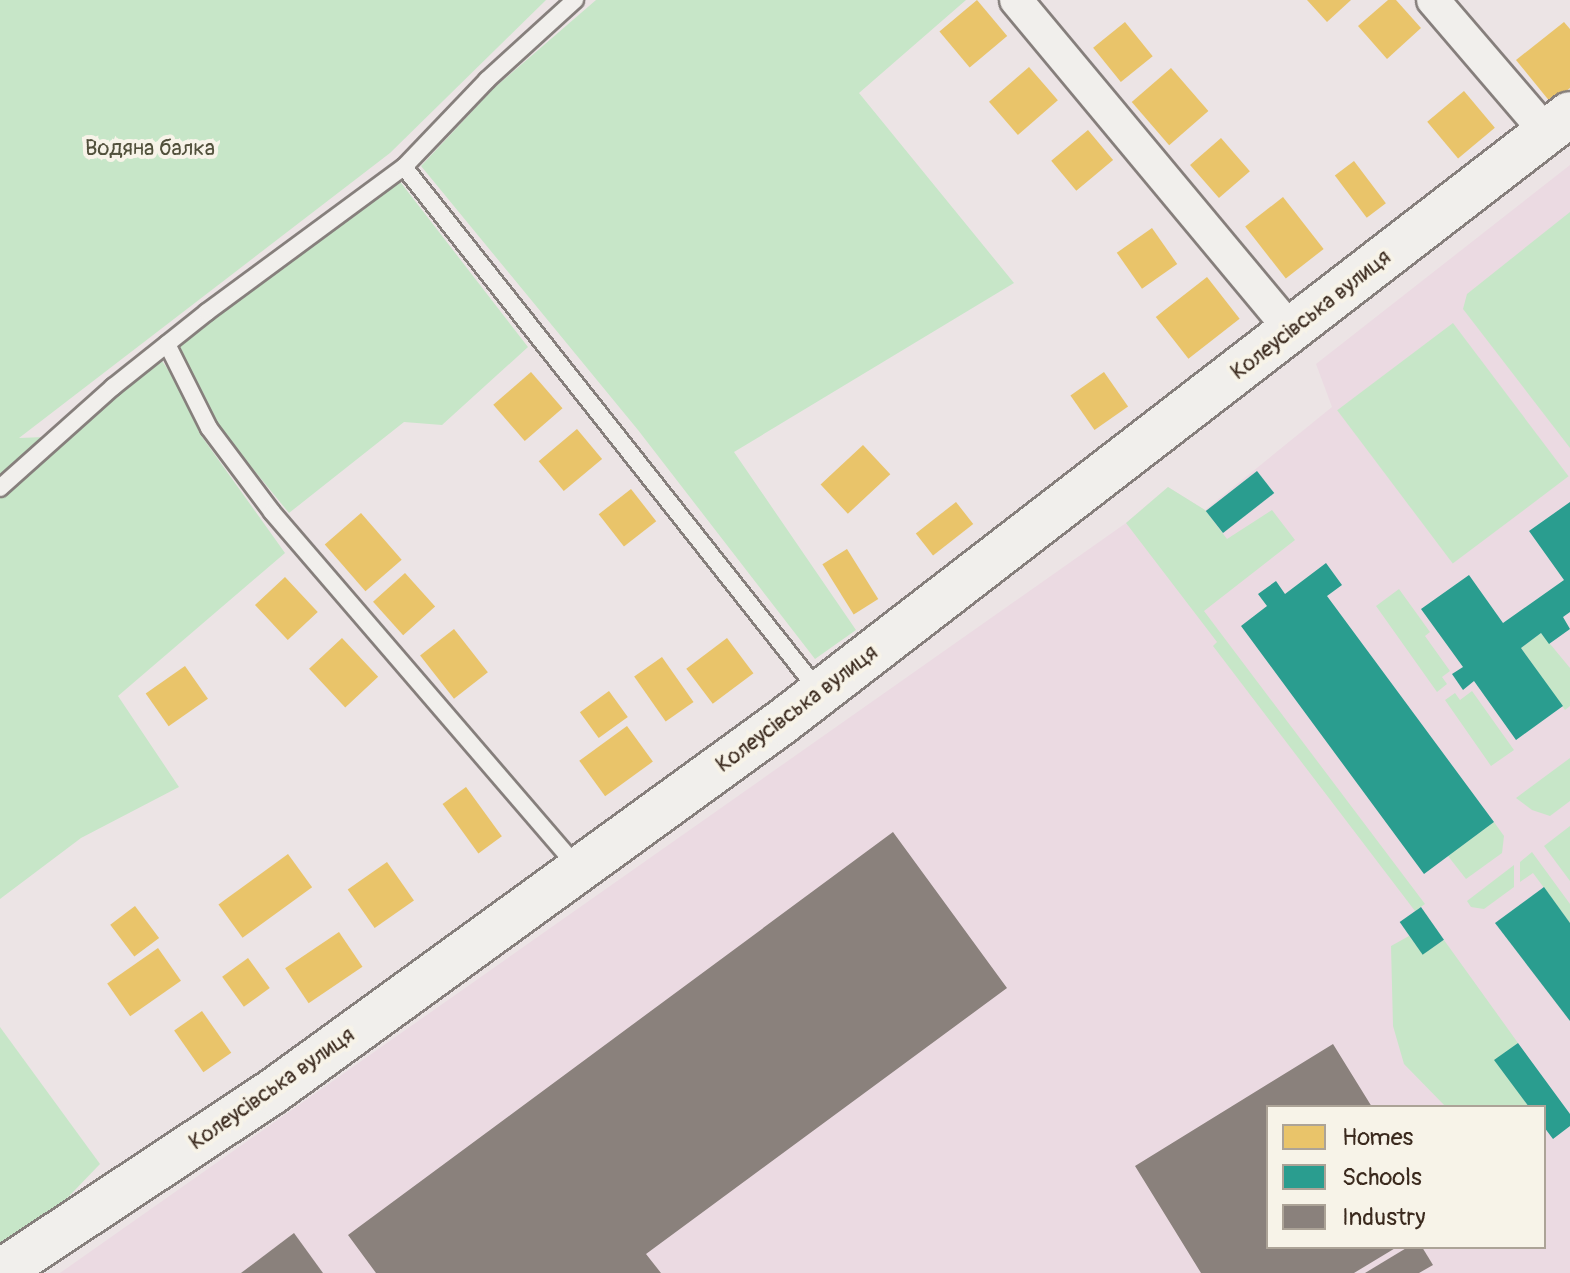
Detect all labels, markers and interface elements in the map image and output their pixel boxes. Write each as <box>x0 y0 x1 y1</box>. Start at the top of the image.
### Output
park label: Водяна балка <box>85 136 215 162</box>
street label: Колеусівська вулиця <box>1226 244 1396 386</box>
street label: Колеусівська вулиця <box>711 640 883 778</box>
street label: Колеусівська вулиця <box>184 1022 360 1156</box>
legend <box>1266 1105 1546 1249</box>
text: Homes <box>1342 1123 1413 1152</box>
text: Schools <box>1342 1163 1422 1192</box>
text: Industry <box>1342 1203 1425 1232</box>

